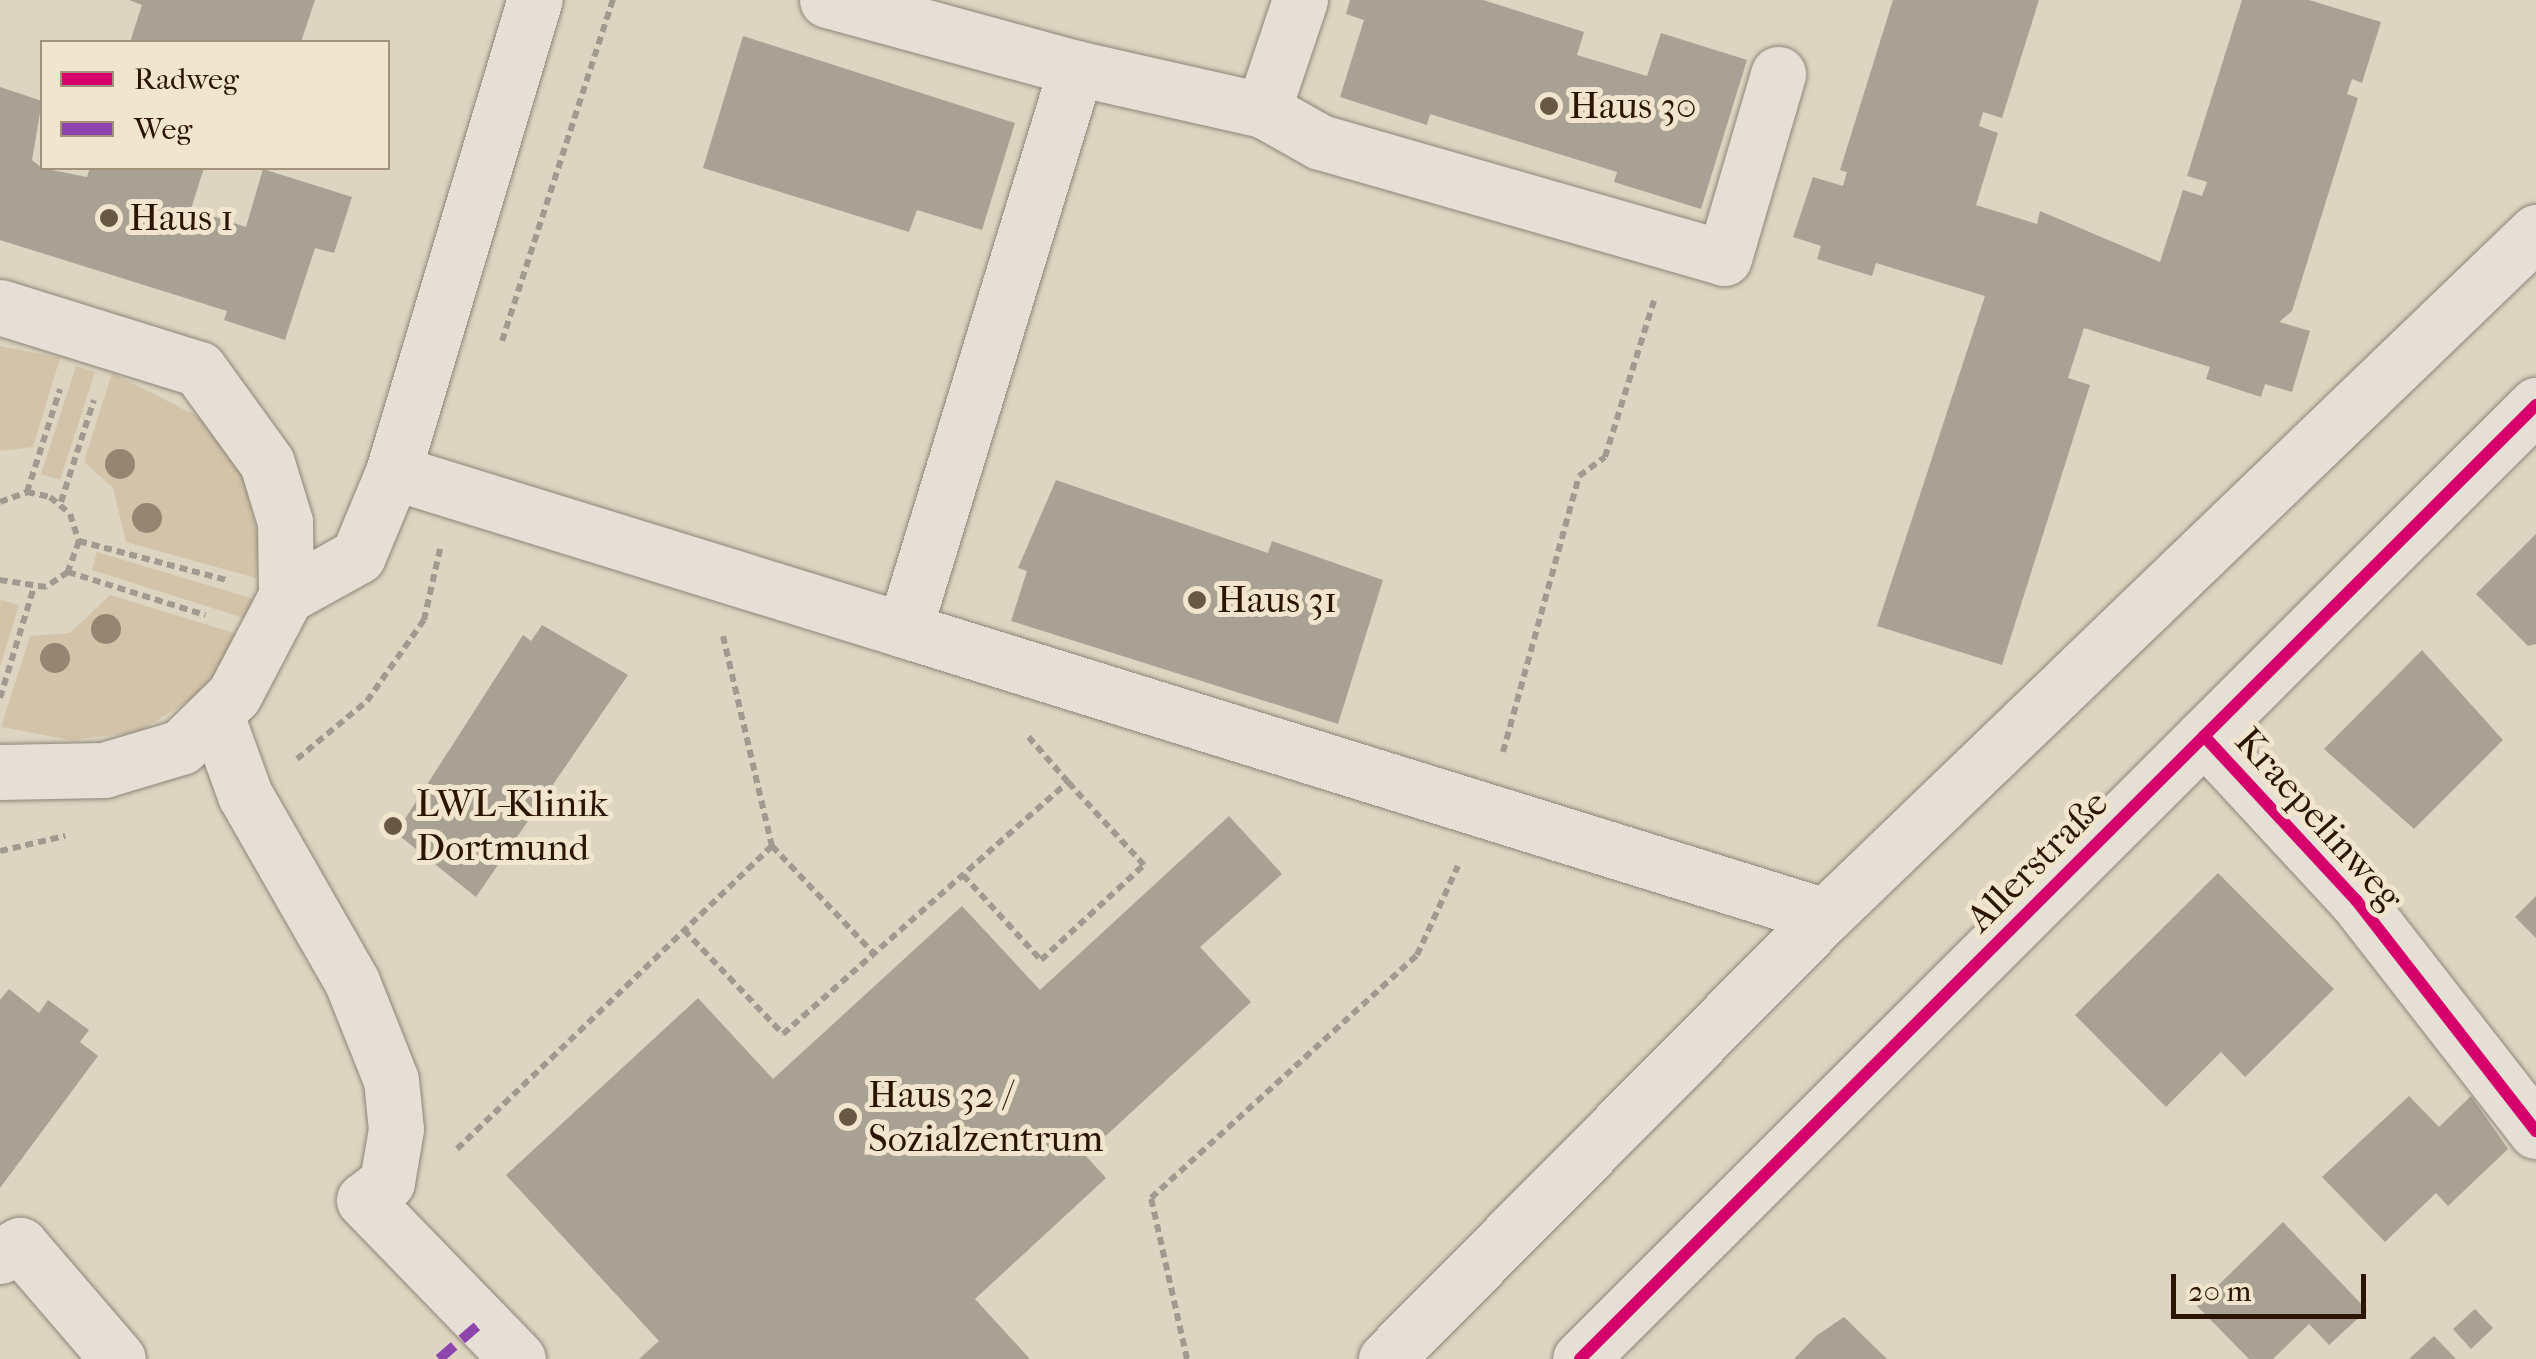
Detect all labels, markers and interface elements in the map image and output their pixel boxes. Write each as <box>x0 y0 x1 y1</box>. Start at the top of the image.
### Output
legend <box>40 40 390 170</box>
text: Radweg <box>134 62 239 97</box>
place label: Haus 30 <box>1569 83 1697 129</box>
marker: Haus 30 <box>1538 95 1560 117</box>
text: Weg <box>134 112 192 147</box>
place label: Haus 1 <box>129 195 234 241</box>
marker: Haus 1 <box>98 207 120 229</box>
place label: Haus 31 <box>1217 577 1337 623</box>
marker: Haus 31 <box>1186 589 1208 611</box>
street label: Kraepelinweg <box>2225 719 2413 919</box>
place label: LWL-Klinik Dortmund <box>416 781 608 871</box>
street label: Allerstraße <box>1957 781 2117 941</box>
marker: LWL-Klinik Dortmund <box>380 813 406 839</box>
place label: Haus 32 / Sozialzentrum <box>868 1072 1103 1162</box>
marker: Haus 32 / Sozialzentrum <box>837 1106 859 1128</box>
scale bar <box>2176 1254 2371 1316</box>
text: 20 m <box>2188 1274 2251 1309</box>

